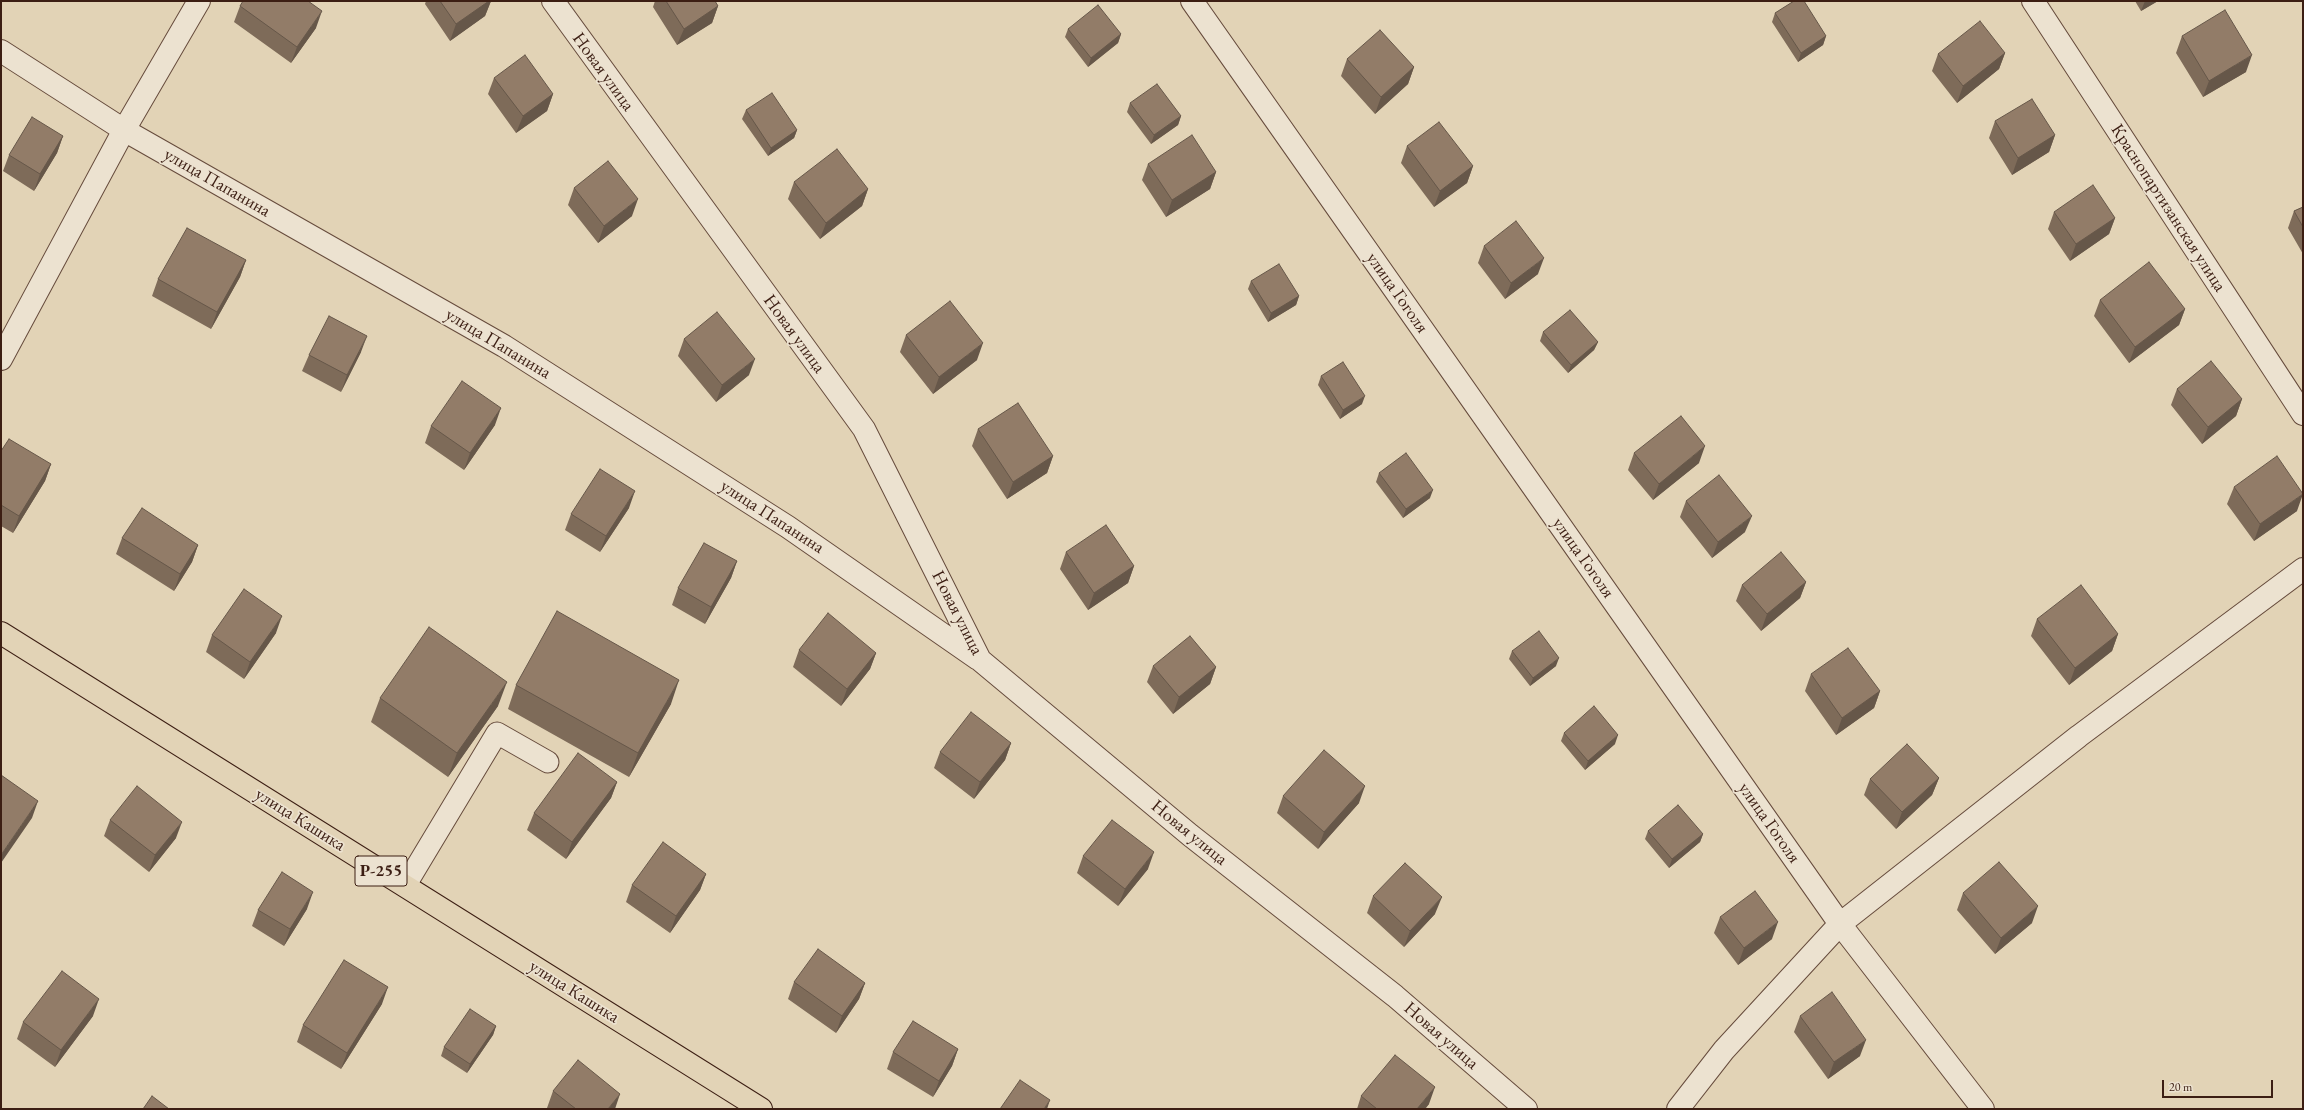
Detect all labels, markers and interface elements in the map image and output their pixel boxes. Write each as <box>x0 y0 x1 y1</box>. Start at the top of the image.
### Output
street label: Новая улица <box>567 28 639 116</box>
street label: Краснопартизанская улица <box>2106 120 2230 296</box>
street label: улица Папанина <box>160 144 274 222</box>
street label: улица Гоголя <box>1361 248 1433 338</box>
street label: Новая улица <box>758 290 830 378</box>
street label: улица Папанина <box>441 304 555 384</box>
street label: улица Папанина <box>716 475 828 559</box>
street label: улица Гоголя <box>1547 513 1619 603</box>
street label: Новая улица <box>926 567 988 659</box>
street label: улица Гоголя <box>1733 778 1805 868</box>
street label: улица Кашика <box>251 784 349 856</box>
street label: Новая улица <box>1146 796 1232 870</box>
road number: Р-255 <box>355 856 407 886</box>
street label: улица Кашика <box>525 956 623 1028</box>
street label: Новая улица <box>1399 998 1483 1074</box>
scale bar <box>2164 1072 2275 1098</box>
text: 20 m <box>2169 1079 2192 1095</box>

